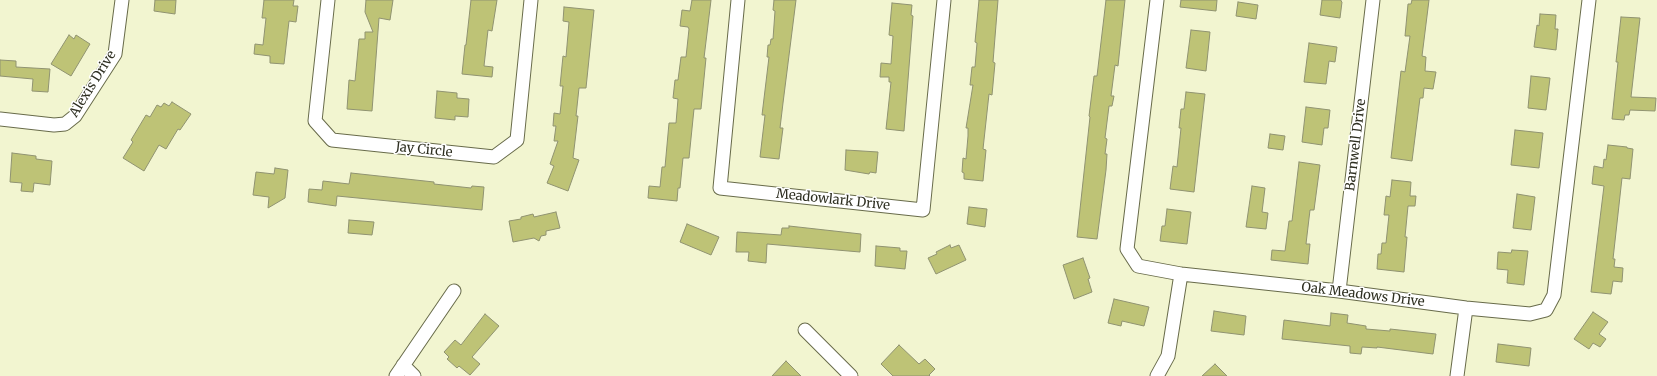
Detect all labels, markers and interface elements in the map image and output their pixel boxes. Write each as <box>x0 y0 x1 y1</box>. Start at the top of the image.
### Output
street label: Alexis Drive <box>66 48 120 120</box>
street label: Barnwell Drive <box>1343 98 1369 192</box>
street label: Jay Circle <box>395 139 453 161</box>
street label: Meadowlark Drive <box>775 186 891 214</box>
street label: Oak Meadows Drive <box>1301 280 1425 310</box>

